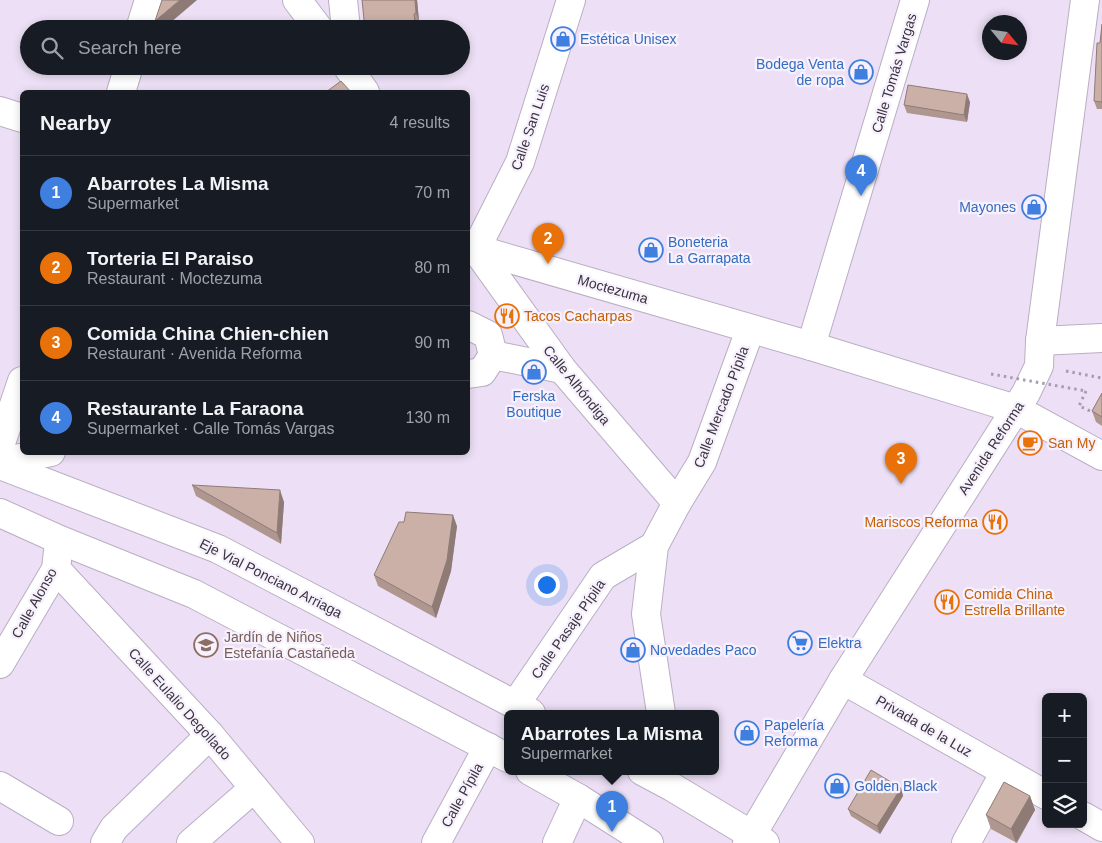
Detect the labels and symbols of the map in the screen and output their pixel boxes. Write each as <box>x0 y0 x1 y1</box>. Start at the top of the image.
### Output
street label: Calle Tomás Vargas <box>868 11 920 135</box>
north arrow <box>982 15 1027 60</box>
shop icon: Estética Unisex <box>550 26 576 52</box>
place label: Estética Unisex <box>580 31 676 47</box>
place label: Bodega Venta de ropa <box>756 56 844 88</box>
shop icon: Bodega Venta de ropa <box>848 59 874 85</box>
street label: Calle San Luis <box>508 82 552 172</box>
pin: 4 <box>845 155 877 196</box>
shop icon: Mayones <box>1021 194 1047 220</box>
place label: Mayones <box>959 199 1016 215</box>
pin: 2 <box>532 223 564 264</box>
place label: Boneteria La Garrapata <box>668 234 751 266</box>
shop icon: Boneteria La Garrapata <box>638 237 664 263</box>
street label: Moctezuma <box>576 271 650 307</box>
restaurant icon: Tacos Cacharpas <box>494 303 520 329</box>
place label: Tacos Cacharpas <box>524 308 632 324</box>
street label: Calle Alhóndiga <box>540 342 614 428</box>
street label: Calle Mercado Pípila <box>690 344 752 470</box>
shop icon: Ferska Boutique <box>521 359 547 385</box>
place label: Ferska Boutique <box>506 388 562 420</box>
street label: Avenida Reforma <box>955 398 1027 498</box>
cafe icon: San My <box>1017 430 1043 456</box>
place label: San My <box>1048 435 1095 451</box>
pin: 3 <box>885 443 917 484</box>
restaurant icon: Mariscos Reforma <box>982 509 1008 535</box>
place label: Mariscos Reforma <box>864 514 978 530</box>
street label: Eje Vial Ponciano Arriaga <box>197 535 345 621</box>
street label: Calle Alonso <box>8 565 60 641</box>
your location <box>534 572 560 598</box>
street label: Calle Pasaje Pípila <box>528 576 608 682</box>
place label: Comida China Estrella Brillante <box>964 586 1065 618</box>
restaurant icon: Comida China Estrella Brillante <box>934 589 960 615</box>
place label: Jardín de Niños Estefanía Castañeda <box>224 629 355 661</box>
supermarket icon: Elektra <box>787 630 813 656</box>
school or university icon: Jardín de Niños Estefanía Castañeda <box>193 632 219 658</box>
place label: Elektra <box>818 635 862 651</box>
shop icon: Novedades Paco <box>620 637 646 663</box>
place label: Novedades Paco <box>650 642 757 658</box>
street label: Calle Eulalio Degollado <box>126 645 235 763</box>
street label: Privada de la Luz <box>873 692 975 760</box>
place label: Papelería Reforma <box>764 717 824 749</box>
shop icon: Papelería Reforma <box>734 720 760 746</box>
street label: Calle Pípila <box>438 760 486 830</box>
shop icon: Golden Black <box>824 773 850 799</box>
place label: Golden Black <box>854 778 938 794</box>
pin: 1 <box>596 791 628 832</box>

